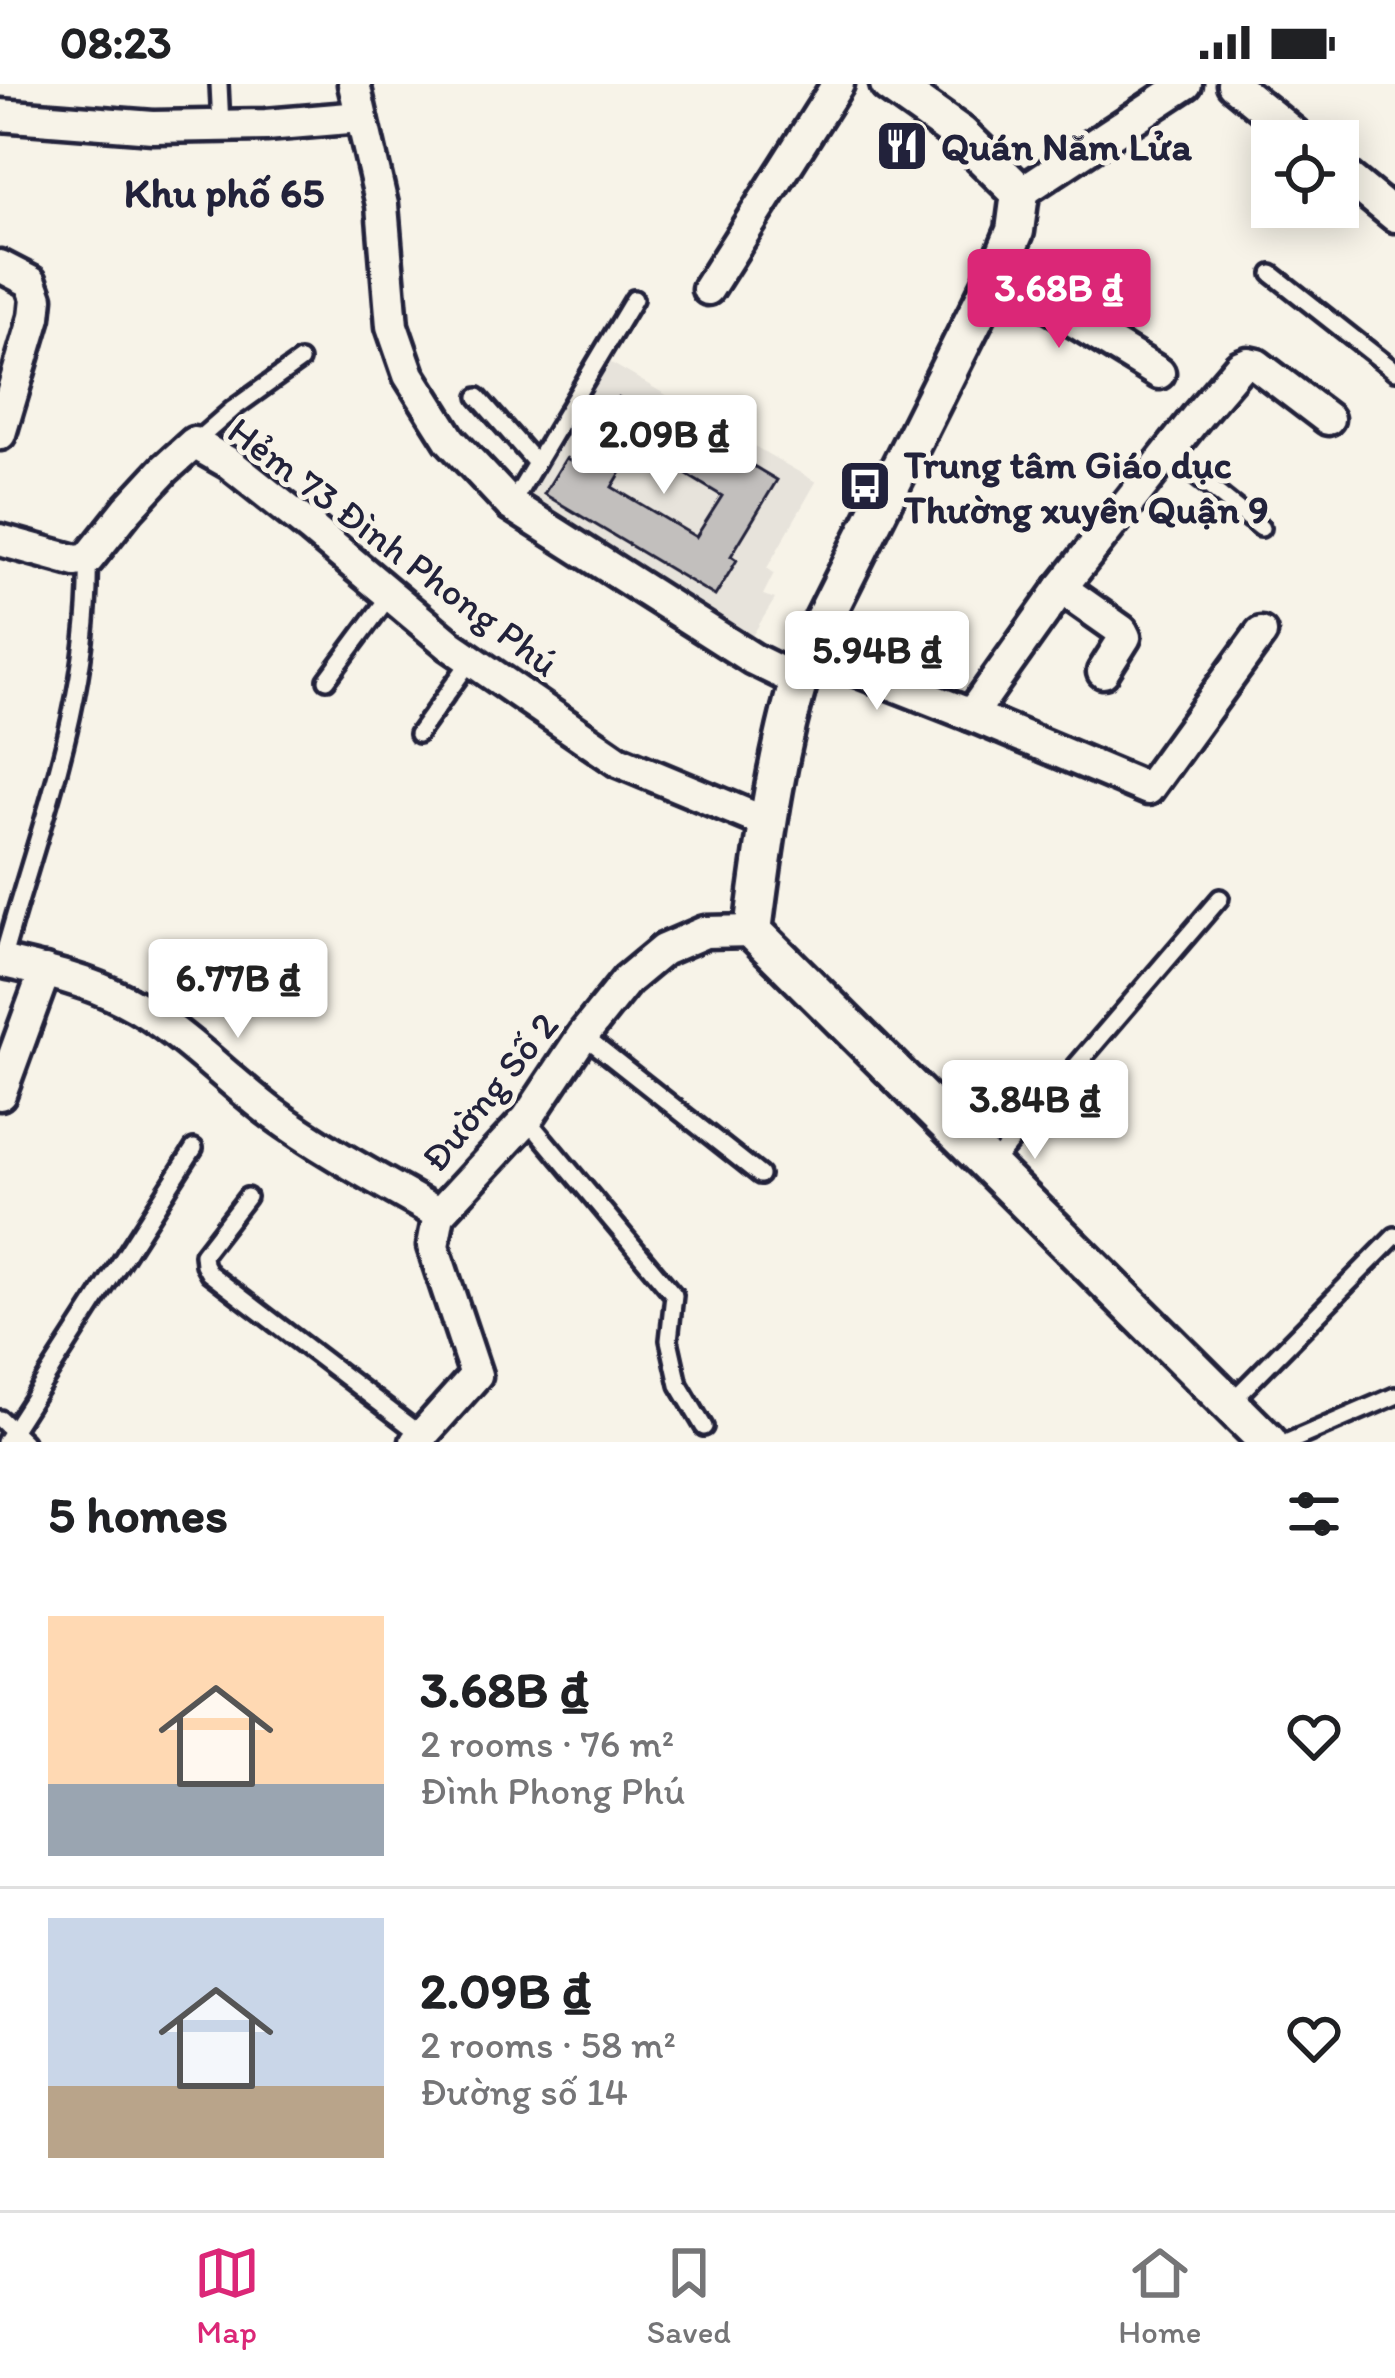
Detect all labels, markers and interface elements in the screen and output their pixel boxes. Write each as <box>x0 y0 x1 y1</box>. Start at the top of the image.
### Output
text: 08:23 <box>60 15 172 69</box>
restaurant icon: Quán Năm Lửa <box>874 118 930 174</box>
map controls <box>1251 120 1359 228</box>
button: locate <box>1251 120 1359 228</box>
place label: Quán Năm Lửa <box>941 123 1192 170</box>
district label: Khu phố 65 <box>124 167 324 218</box>
pin: 3.68B ₫ <box>948 249 1170 351</box>
text: 3.68B ₫ <box>995 264 1123 311</box>
pin: 2.09B ₫ <box>553 395 775 497</box>
street label: Hẻm 73 Đình Phong Phú <box>219 407 568 686</box>
text: 2.09B ₫ <box>599 410 729 457</box>
place label: Trung tâm Giáo dục Thường xuyên Quận 9 <box>903 441 1269 533</box>
bus stop icon: Trung tâm Giáo dục Thường xuyên Quận 9 <box>837 458 893 514</box>
pin: 5.94B ₫ <box>766 611 988 713</box>
text: 5.94B ₫ <box>812 626 942 673</box>
pin: 6.77B ₫ <box>127 939 349 1041</box>
text: 6.77B ₫ <box>176 954 300 1001</box>
street label: Đường Số 2 <box>411 1002 568 1180</box>
pin: 3.84B ₫ <box>924 1060 1146 1162</box>
text: 3.84B ₫ <box>969 1075 1101 1122</box>
icon: filters <box>1281 1481 1347 1547</box>
text: 5 homes <box>48 1484 228 1545</box>
text: 3.68B ₫ <box>420 1659 589 1720</box>
icon: home <box>144 1664 288 1808</box>
icon: heart <box>1281 1703 1347 1769</box>
text: 2 rooms · 76 m² <box>420 1720 674 1767</box>
text: Đình Phong Phú <box>420 1767 685 1814</box>
text: 2.09B ₫ <box>420 1960 591 2021</box>
icon: home <box>144 1966 288 2110</box>
icon: heart <box>1281 2005 1347 2071</box>
text: 2 rooms · 58 m² <box>420 2021 676 2068</box>
text: Đường số 14 <box>420 2068 628 2115</box>
tab: Map <box>194 2240 260 2351</box>
tab: Saved <box>647 2240 731 2351</box>
tab: Home <box>1118 2240 1201 2351</box>

